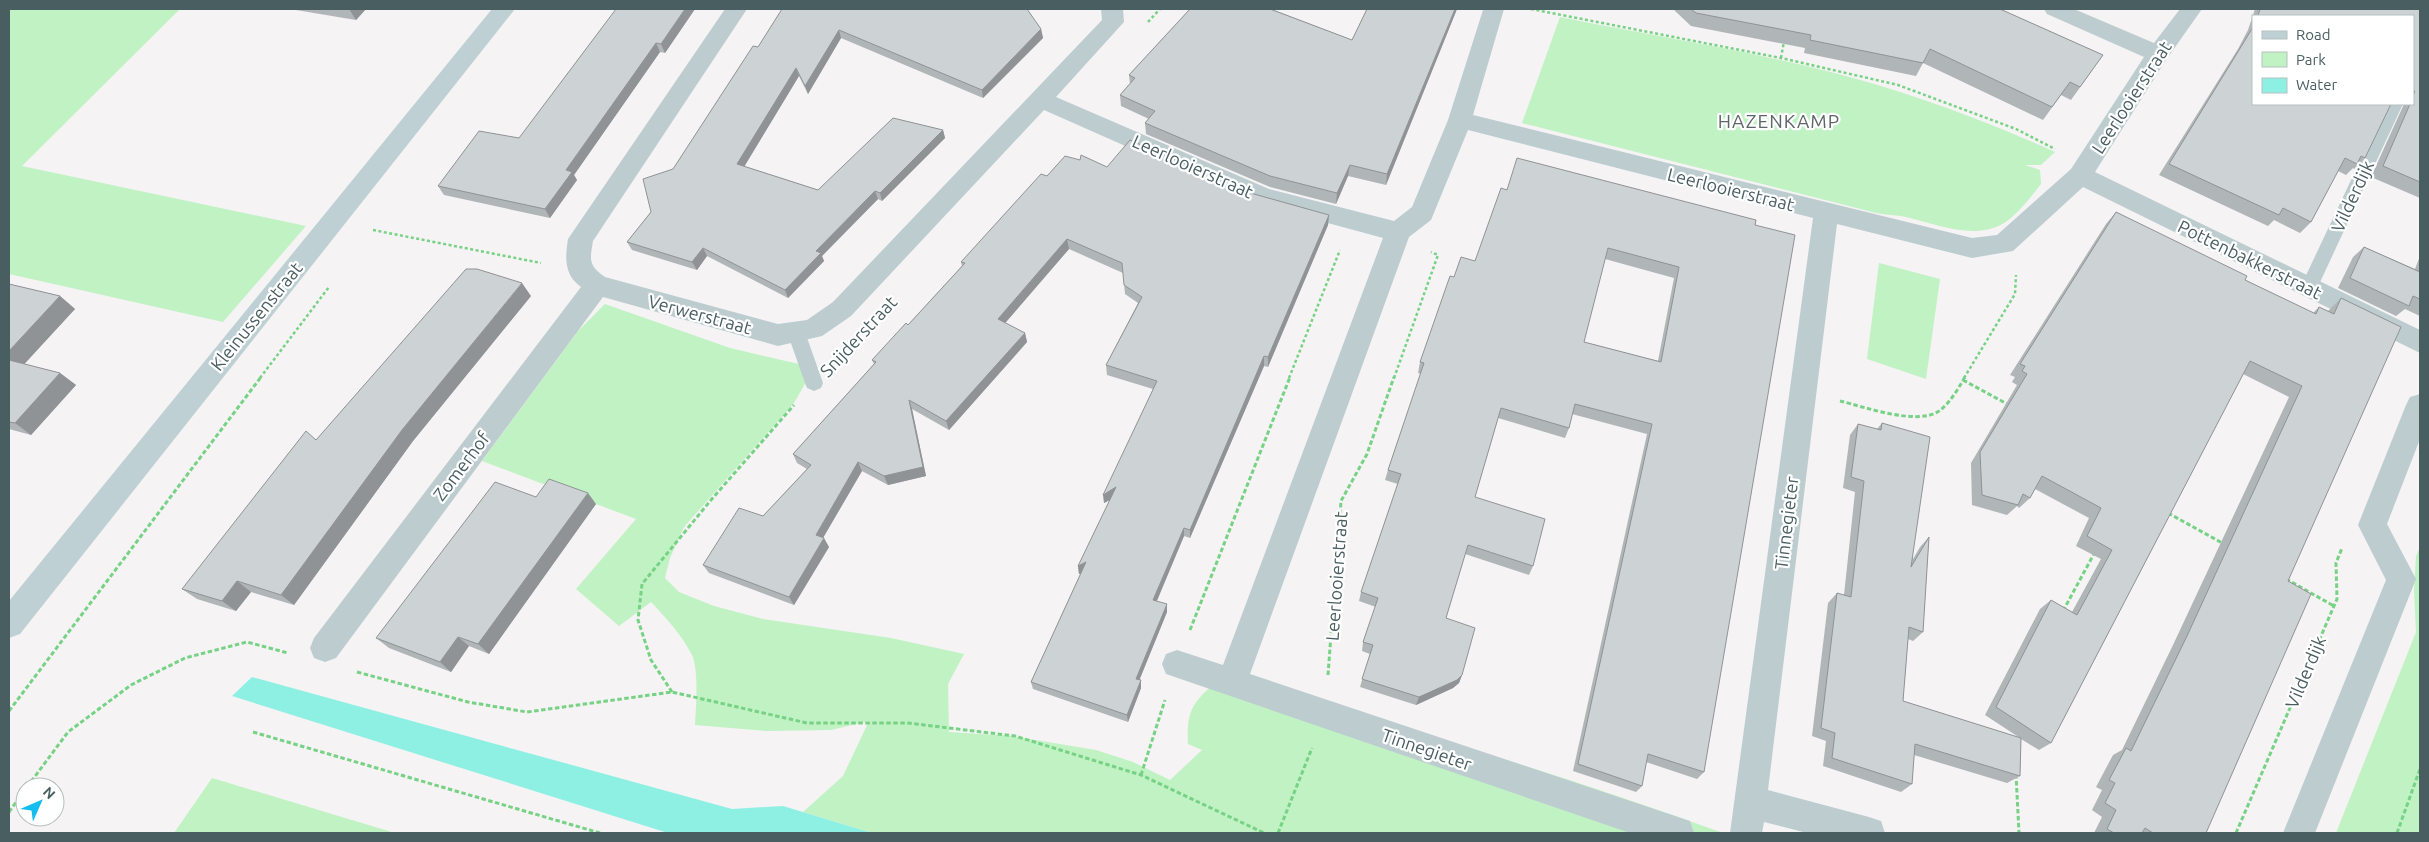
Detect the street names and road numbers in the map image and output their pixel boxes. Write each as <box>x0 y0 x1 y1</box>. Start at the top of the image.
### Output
street label: Leerlooierstraat <box>2087 37 2175 157</box>
street label: Leerlooierstraat <box>1130 130 1256 202</box>
street label: Vilderdijk <box>2327 157 2377 235</box>
street label: Leerlooierstraat <box>1665 164 1797 214</box>
street label: Pottenbakkerstraat <box>2175 216 2325 302</box>
street label: Kleinussenstraat <box>206 258 306 374</box>
street label: Verwerstraat <box>646 291 754 337</box>
street label: Snijderstraat <box>816 292 900 380</box>
street label: Zomerhof <box>429 428 493 504</box>
street label: Tinnegieter <box>1770 475 1802 571</box>
street label: Leerlooierstraat <box>1321 510 1351 642</box>
street label: Vilderdijk <box>2281 633 2329 711</box>
street label: Tinnegieter <box>1379 724 1475 774</box>

